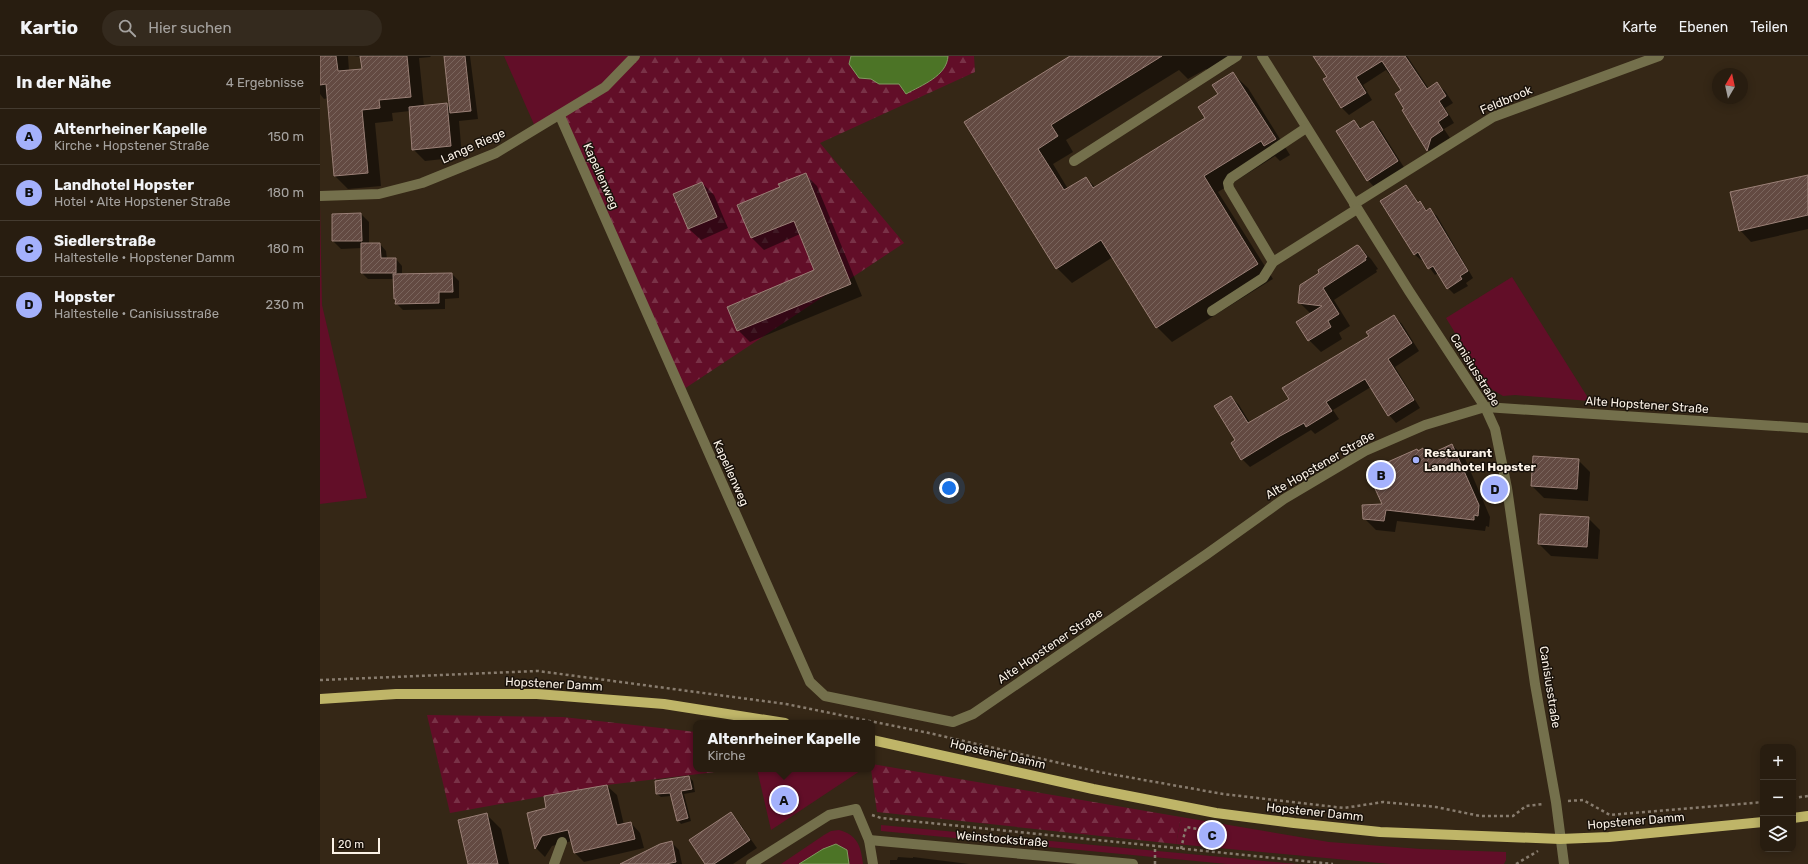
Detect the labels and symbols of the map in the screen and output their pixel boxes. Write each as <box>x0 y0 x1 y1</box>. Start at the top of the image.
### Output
north arrow <box>1712 68 1748 104</box>
street label: Feldbrook <box>1478 82 1535 117</box>
street label: Lange Riege <box>439 125 508 166</box>
street label: Kapellenweg <box>580 141 622 211</box>
street label: Canisiusstraße <box>1447 331 1503 409</box>
street label: Alte Hopstener Straße <box>1585 394 1709 416</box>
street label: Alte Hopstener Straße <box>1263 428 1377 502</box>
street label: Kapellenweg <box>710 438 752 508</box>
place label: Restaurant Landhotel Hopster <box>1424 446 1537 474</box>
marker: Restaurant Landhotel Hopster <box>1411 455 1421 465</box>
pin: B <box>1368 460 1394 490</box>
pin: D <box>1482 474 1508 504</box>
your location <box>939 478 959 498</box>
street label: Alte Hopstener Straße <box>995 605 1105 686</box>
street label: Canisiusstraße <box>1537 645 1563 729</box>
street label: Hopstener Damm <box>505 674 603 694</box>
street label: Hopstener Damm <box>949 736 1047 772</box>
pin: A <box>771 785 797 815</box>
street label: Hopstener Damm <box>1266 800 1364 824</box>
street label: Hopstener Damm <box>1587 810 1685 832</box>
pin: C <box>1199 820 1225 850</box>
street label: Weinstockstraße <box>955 828 1049 850</box>
scale bar <box>332 836 380 855</box>

